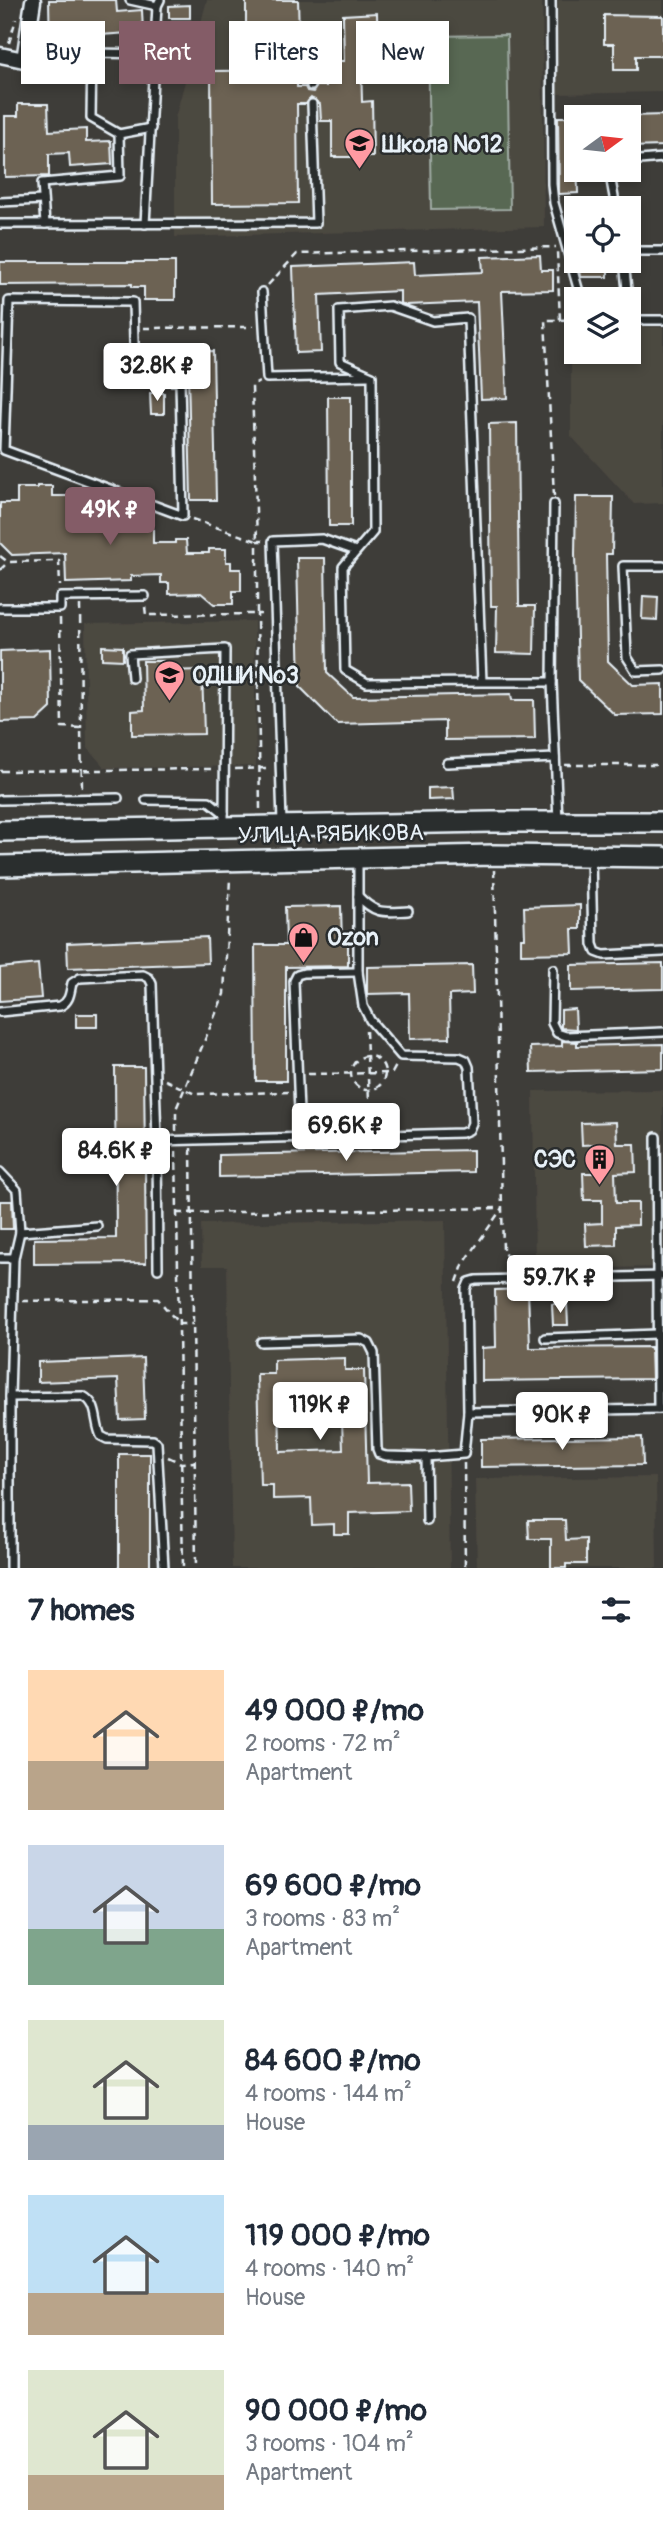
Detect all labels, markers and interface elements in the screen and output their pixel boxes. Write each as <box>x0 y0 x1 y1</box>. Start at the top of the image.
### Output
chip: Buy <box>21 21 105 84</box>
chip: Rent <box>119 21 215 84</box>
chip: Filters <box>229 21 342 84</box>
chip: New <box>356 21 449 84</box>
north arrow <box>564 105 640 182</box>
map controls <box>564 105 641 364</box>
school or university icon: Школа №12 <box>342 127 376 171</box>
place label: Школа №12 <box>381 130 503 159</box>
button: locate <box>564 196 641 273</box>
button: layers <box>564 287 641 364</box>
pin: 32.8K ₽ <box>92 344 222 403</box>
text: 32.8K ₽ <box>120 351 194 380</box>
pin: 49K ₽ <box>61 488 159 547</box>
text: 49K ₽ <box>81 495 139 524</box>
school or university icon: ОДШИ №3 <box>152 658 186 702</box>
place label: ОДШИ №3 <box>192 661 299 690</box>
street label: УЛИЦА РЯБИКОВА <box>238 818 424 850</box>
shop icon: Ozon <box>287 920 321 964</box>
place label: Ozon <box>327 923 379 952</box>
pin: 69.6K ₽ <box>281 1104 411 1163</box>
text: 69.6K ₽ <box>308 1111 384 1140</box>
pin: 84.6K ₽ <box>51 1128 181 1188</box>
text: 84.6K ₽ <box>78 1136 154 1165</box>
building icon: СЭС <box>582 1142 616 1186</box>
place label: СЭС <box>534 1145 576 1174</box>
pin: 59.7K ₽ <box>495 1256 625 1315</box>
text: 59.7K ₽ <box>523 1263 597 1292</box>
pin: 119K ₽ <box>263 1382 377 1442</box>
text: 119K ₽ <box>289 1390 351 1419</box>
pin: 90K ₽ <box>513 1392 611 1452</box>
text: 90K ₽ <box>532 1400 592 1429</box>
icon: filters <box>597 1591 635 1629</box>
text: 7 homes <box>28 1592 135 1629</box>
text: 49 000 ₽/mo <box>245 1692 424 1729</box>
icon: home <box>84 1698 168 1782</box>
text: 2 rooms · 72 m² <box>245 1729 401 1758</box>
text: Apartment <box>245 1758 352 1787</box>
text: 69 600 ₽/mo <box>245 1867 421 1904</box>
icon: home <box>84 1873 168 1957</box>
text: 3 rooms · 83 m² <box>245 1904 400 1933</box>
text: Apartment <box>245 1933 352 1962</box>
text: 84 600 ₽/mo <box>245 2042 421 2079</box>
icon: home <box>84 2048 168 2132</box>
text: 4 rooms · 144 m² <box>245 2079 412 2108</box>
text: House <box>245 2108 305 2137</box>
text: 119 000 ₽/mo <box>245 2217 430 2254</box>
icon: home <box>84 2223 168 2307</box>
text: 4 rooms · 140 m² <box>245 2254 414 2283</box>
text: House <box>245 2283 305 2312</box>
text: 90 000 ₽/mo <box>245 2392 427 2429</box>
icon: home <box>84 2398 168 2482</box>
text: 3 rooms · 104 m² <box>245 2429 414 2458</box>
text: Apartment <box>245 2458 352 2487</box>

